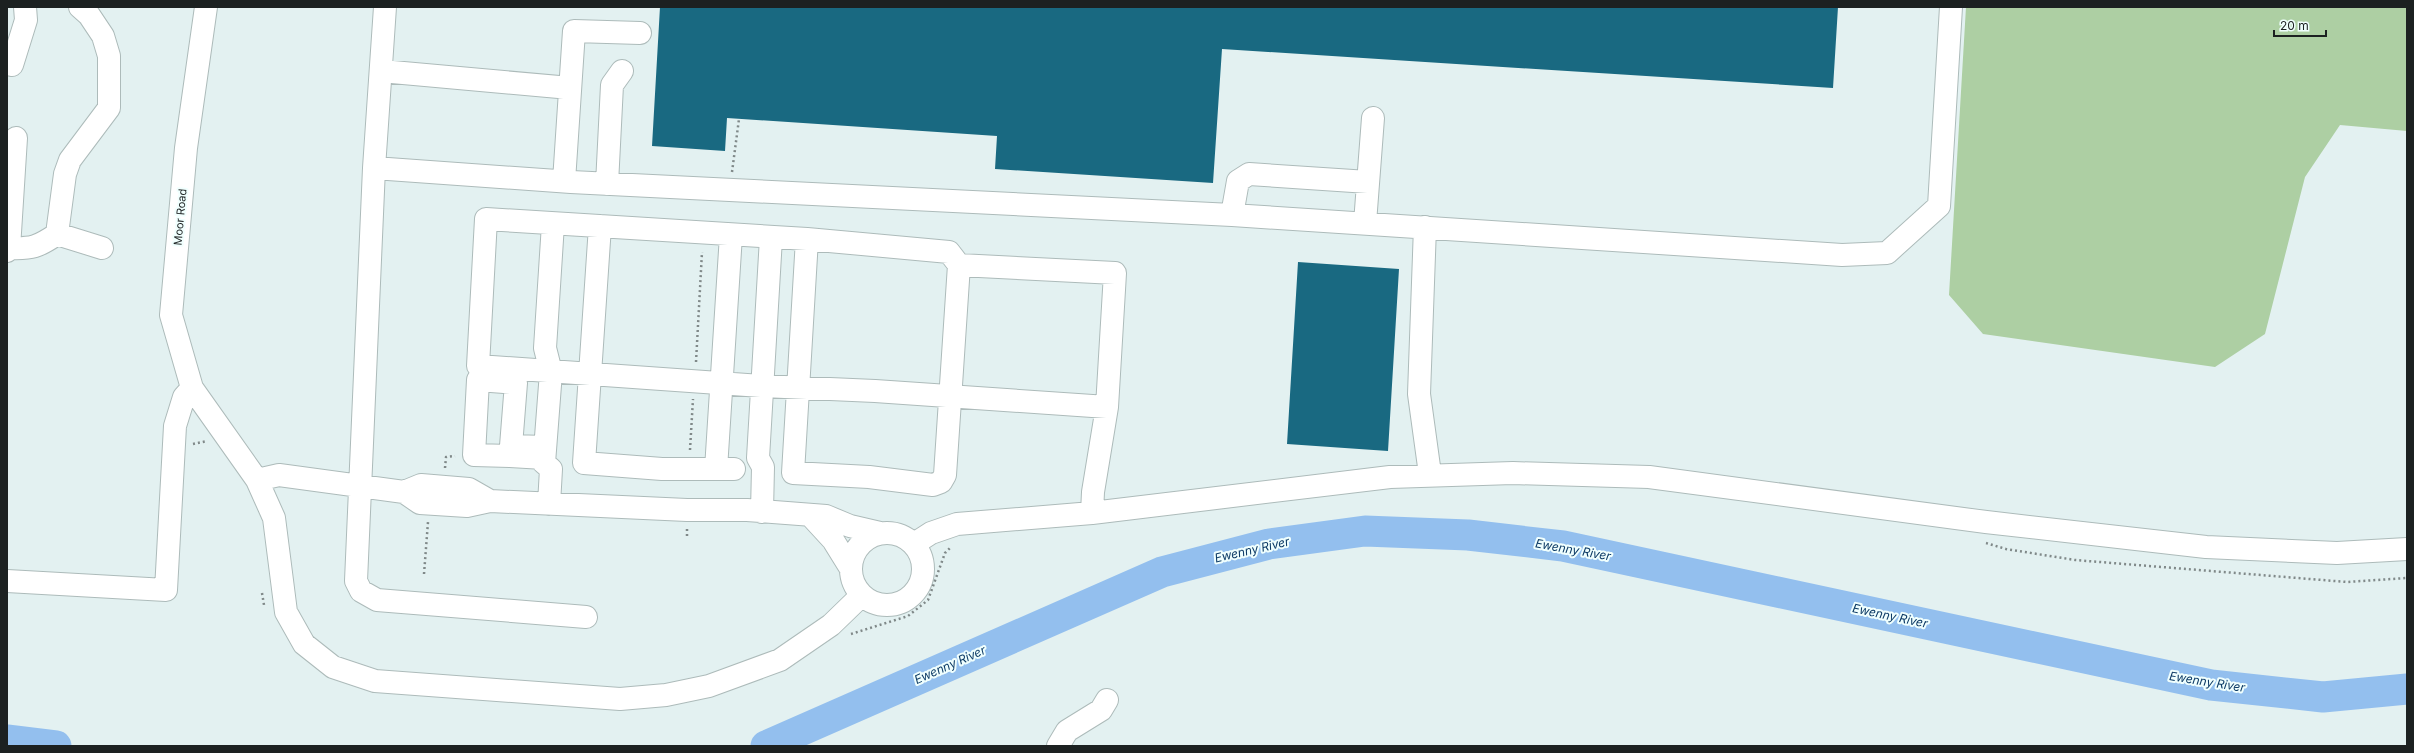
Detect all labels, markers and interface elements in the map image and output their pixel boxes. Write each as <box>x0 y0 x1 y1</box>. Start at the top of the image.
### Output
scale bar <box>2274 12 2326 38</box>
text: 20 m <box>2280 18 2309 33</box>
street label: Moor Road <box>171 188 189 246</box>
water label: Ewenny River <box>1213 534 1291 565</box>
water label: Ewenny River <box>1534 535 1612 564</box>
water label: Ewenny River <box>1851 600 1930 631</box>
water label: Ewenny River <box>912 642 988 687</box>
water label: Ewenny River <box>2168 668 2246 695</box>

